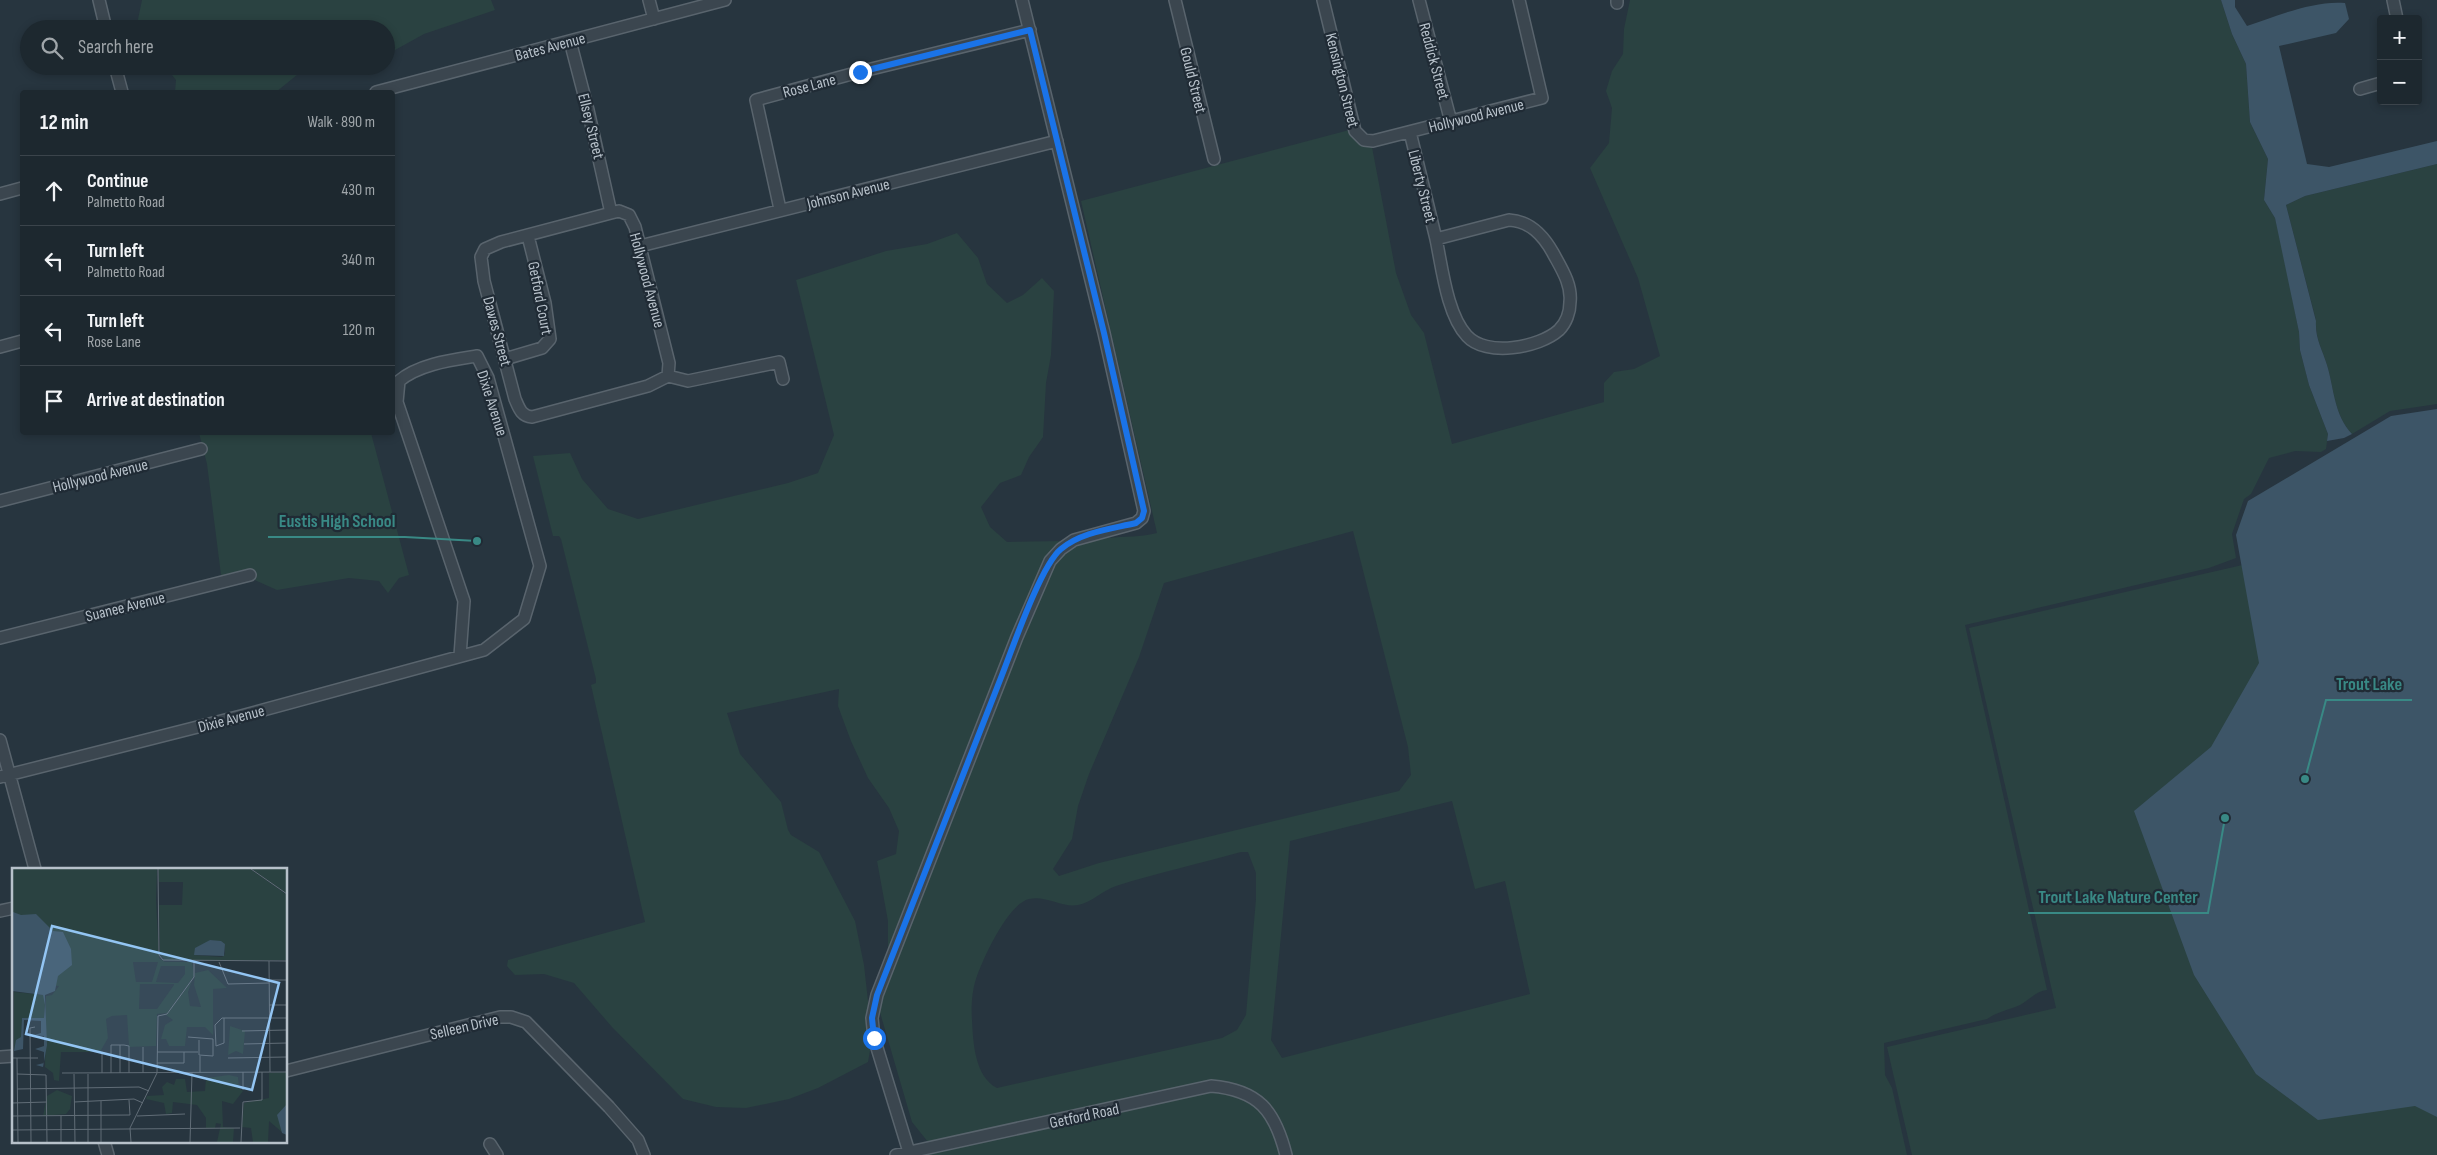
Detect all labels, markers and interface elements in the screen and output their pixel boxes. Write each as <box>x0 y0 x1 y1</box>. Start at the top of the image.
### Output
map controls <box>2377 15 2422 105</box>
button: + <box>2377 15 2422 60</box>
search box <box>20 20 395 75</box>
street label: Reddick Street <box>1414 21 1453 102</box>
street label: Bates Avenue <box>513 29 588 66</box>
street label: Kensington Street <box>1321 31 1362 130</box>
icon: search <box>38 34 66 62</box>
text: Search here <box>78 36 154 59</box>
street label: Gould Street <box>1175 45 1210 115</box>
button: − <box>2377 60 2422 105</box>
route end <box>849 61 872 84</box>
street label: Rose Lane <box>781 70 838 103</box>
street label: Ellsey Street <box>573 92 608 161</box>
street label: Hollywood Avenue <box>1427 95 1526 137</box>
text: 12 min <box>40 110 88 135</box>
text: Walk · 890 m <box>307 113 375 132</box>
street label: Liberty Street <box>1403 148 1440 225</box>
text: Continue <box>87 170 148 193</box>
street label: Johnson Avenue <box>804 175 892 214</box>
icon: ahead <box>40 177 68 205</box>
text: 430 m <box>342 181 375 200</box>
text: Palmetto Road <box>87 193 165 212</box>
street label: Hollywood Avenue <box>625 231 668 330</box>
text: Turn left <box>87 240 144 263</box>
icon: left <box>40 247 68 275</box>
text: 340 m <box>342 251 375 270</box>
street label: Getford Court <box>523 260 556 337</box>
text: Palmetto Road <box>87 263 165 282</box>
street label: Dawes Street <box>478 295 515 368</box>
text: Turn left <box>87 310 144 333</box>
icon: left <box>40 317 68 345</box>
text: 120 m <box>343 321 375 340</box>
text: Rose Lane <box>87 333 141 352</box>
street label: Dixie Avenue <box>472 368 511 439</box>
icon: arrive <box>40 387 68 415</box>
text: Arrive at destination <box>87 389 225 412</box>
street label: Hollywood Avenue <box>51 455 150 497</box>
callout: Eustis High School <box>268 504 405 537</box>
text: Eustis High School <box>279 511 395 532</box>
street label: Suanee Avenue <box>84 588 167 626</box>
callout: Trout Lake <box>2326 667 2412 700</box>
text: Trout Lake <box>2336 674 2402 695</box>
street label: Dixie Avenue <box>196 701 267 737</box>
inset map <box>12 868 288 1142</box>
callout: Trout Lake Nature Center <box>2028 880 2208 913</box>
text: Trout Lake Nature Center <box>2038 887 2198 908</box>
street label: Selleen Drive <box>428 1010 500 1045</box>
route start <box>863 1027 886 1050</box>
street label: Getford Road <box>1048 1100 1121 1133</box>

